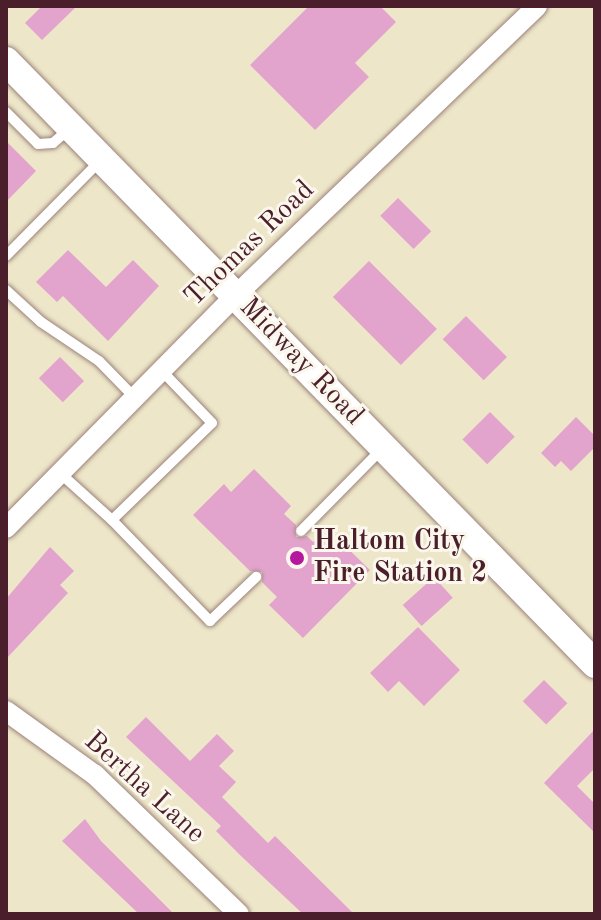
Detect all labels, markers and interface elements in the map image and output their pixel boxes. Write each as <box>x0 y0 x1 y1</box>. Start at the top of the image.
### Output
street label: Thomas Road <box>178 174 322 314</box>
street label: Midway Road <box>232 291 370 433</box>
place label: Haltom City Fire Station 2 <box>313 525 487 591</box>
marker: Haltom City Fire Station 2 <box>288 549 306 567</box>
street label: Bertha Lane <box>77 725 211 851</box>

